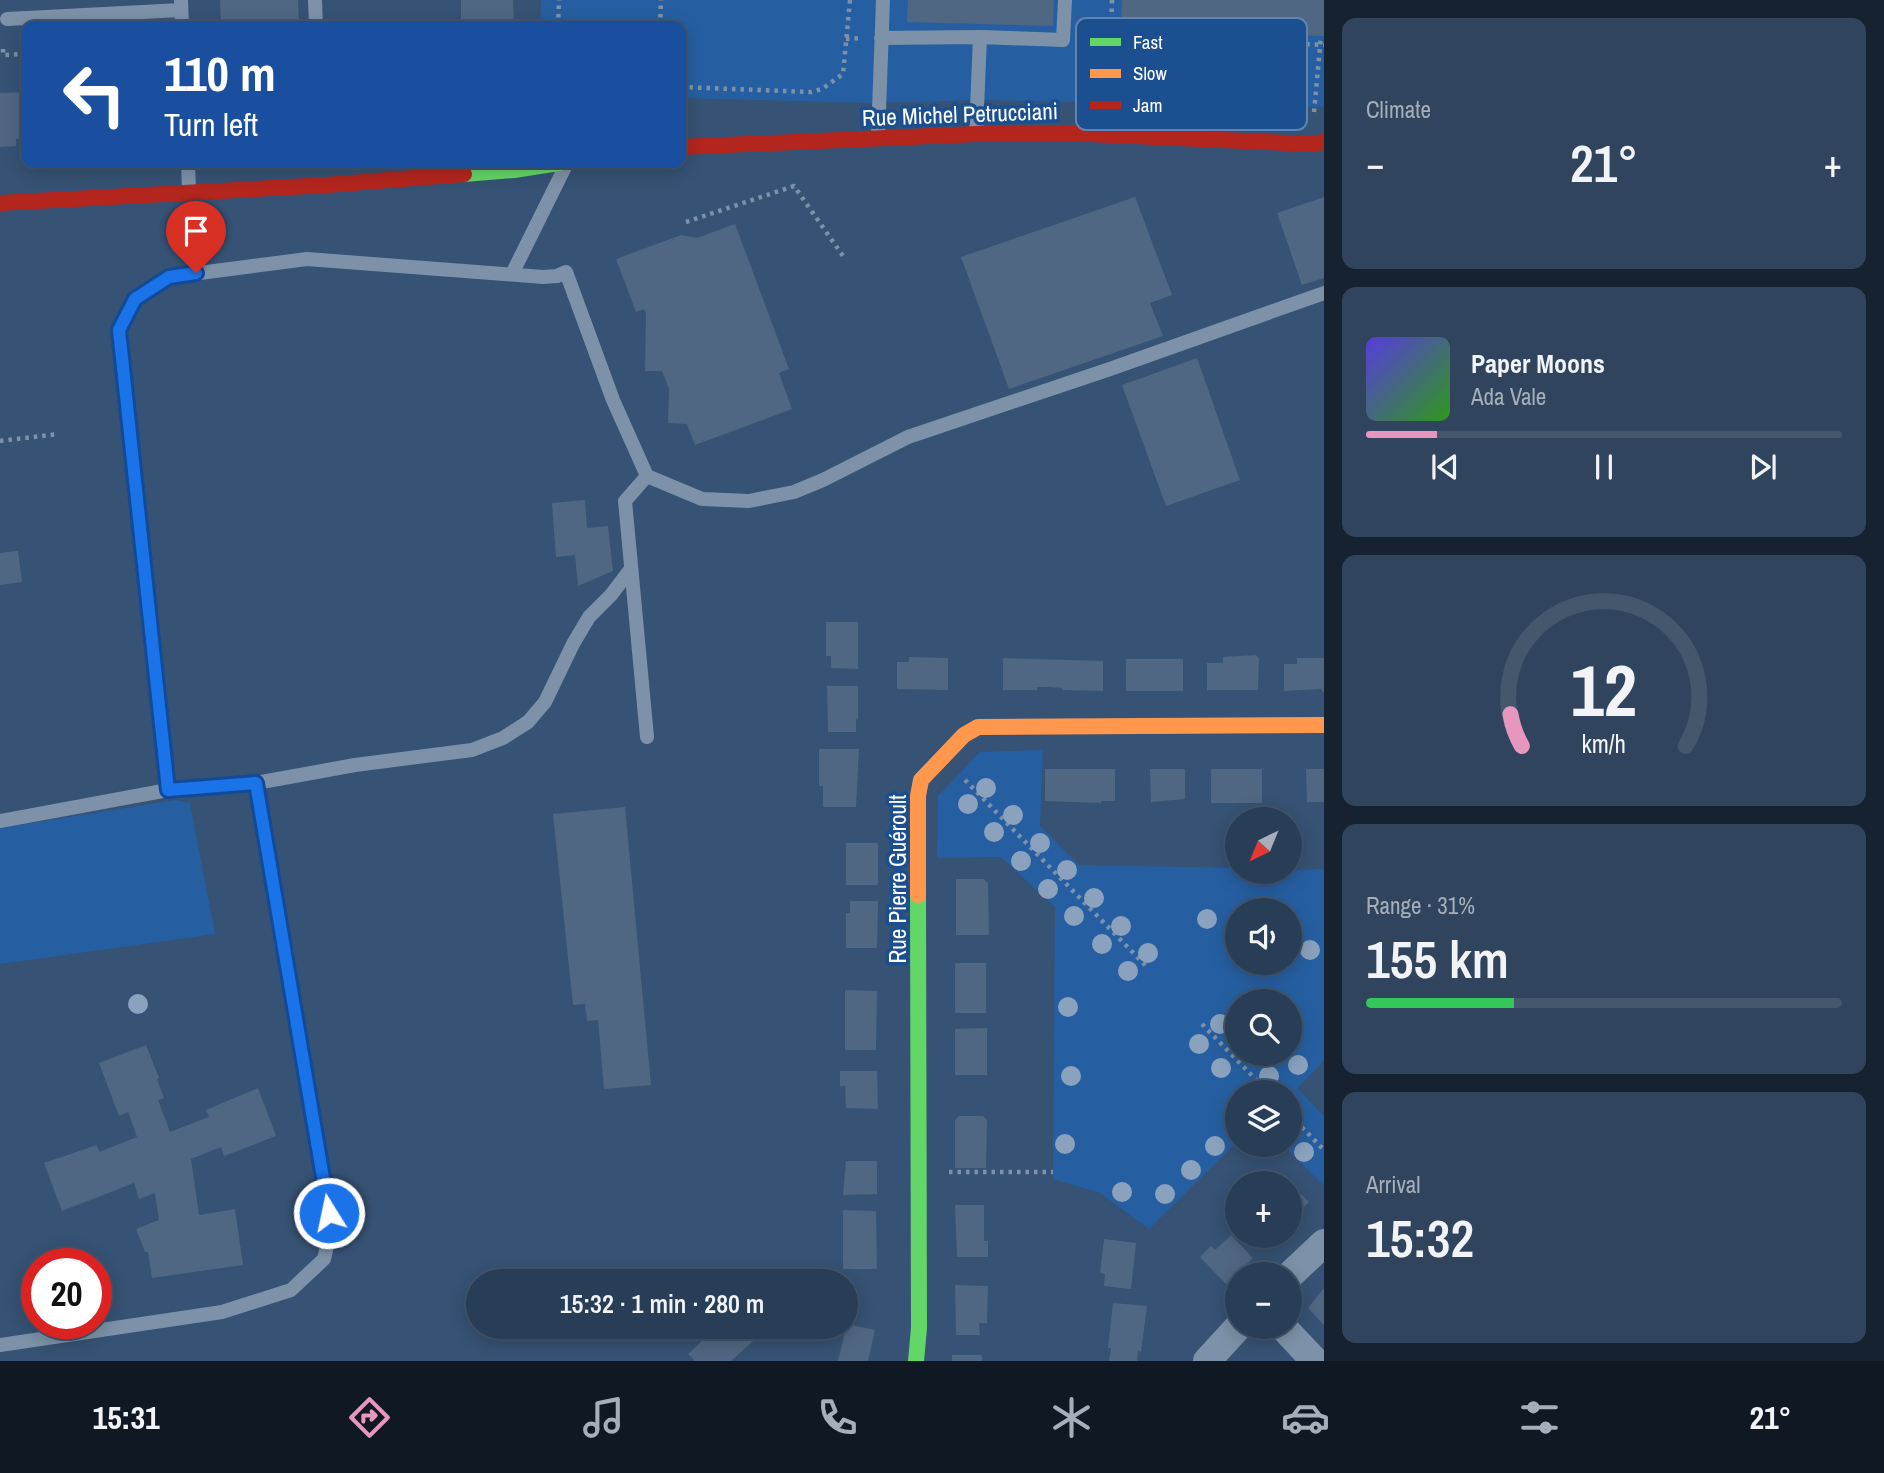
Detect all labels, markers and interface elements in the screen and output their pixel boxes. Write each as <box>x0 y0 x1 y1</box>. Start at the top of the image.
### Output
legend <box>1076 18 1307 130</box>
text: Fast <box>1133 29 1163 55</box>
text: 110 m <box>164 40 276 106</box>
icon: left <box>49 49 140 140</box>
text: Slow <box>1133 60 1168 86</box>
text: Jam <box>1133 92 1162 118</box>
text: Climate <box>1366 94 1431 125</box>
street label: Rue Michel Petrucciani <box>862 95 1058 133</box>
text: Turn left <box>164 103 258 146</box>
text: 21° <box>1570 128 1638 198</box>
text: − <box>1366 138 1384 189</box>
text: + <box>1824 138 1842 189</box>
pin <box>166 201 226 273</box>
icon: arrive <box>177 212 215 250</box>
text: Paper Moons <box>1471 346 1605 381</box>
text: Ada Vale <box>1471 381 1546 412</box>
icon: previous <box>1426 448 1464 486</box>
icon: pause <box>1585 448 1623 486</box>
icon: next <box>1744 448 1782 486</box>
text: 12 <box>1571 642 1637 740</box>
text: km/h <box>1582 727 1626 761</box>
street label: Rue Pierre Guéroult <box>882 795 913 963</box>
north arrow <box>1225 807 1302 884</box>
map controls <box>1225 807 1302 1339</box>
text: Range · 31% <box>1366 890 1475 921</box>
button: sound <box>1225 898 1302 975</box>
text: 155 km <box>1366 924 1509 994</box>
button: search <box>1225 989 1302 1066</box>
button: layers <box>1225 1080 1302 1157</box>
text: Arrival <box>1366 1169 1421 1200</box>
button: + <box>1225 1171 1302 1248</box>
position arrow <box>292 1176 366 1250</box>
text: 15:32 <box>1366 1203 1474 1273</box>
speed limit sign: 20 <box>21 1248 112 1339</box>
button: − <box>1225 1262 1302 1339</box>
text: 15:32 · 1 min · 280 m <box>560 1286 764 1321</box>
icon: directions <box>345 1393 394 1442</box>
icon: music <box>579 1393 628 1442</box>
icon: phone <box>813 1393 862 1442</box>
icon: climate <box>1047 1393 1096 1442</box>
icon: car <box>1281 1393 1330 1442</box>
icon: filters <box>1515 1393 1564 1442</box>
text: 15:31 <box>93 1396 160 1439</box>
text: 21° <box>1749 1396 1791 1439</box>

